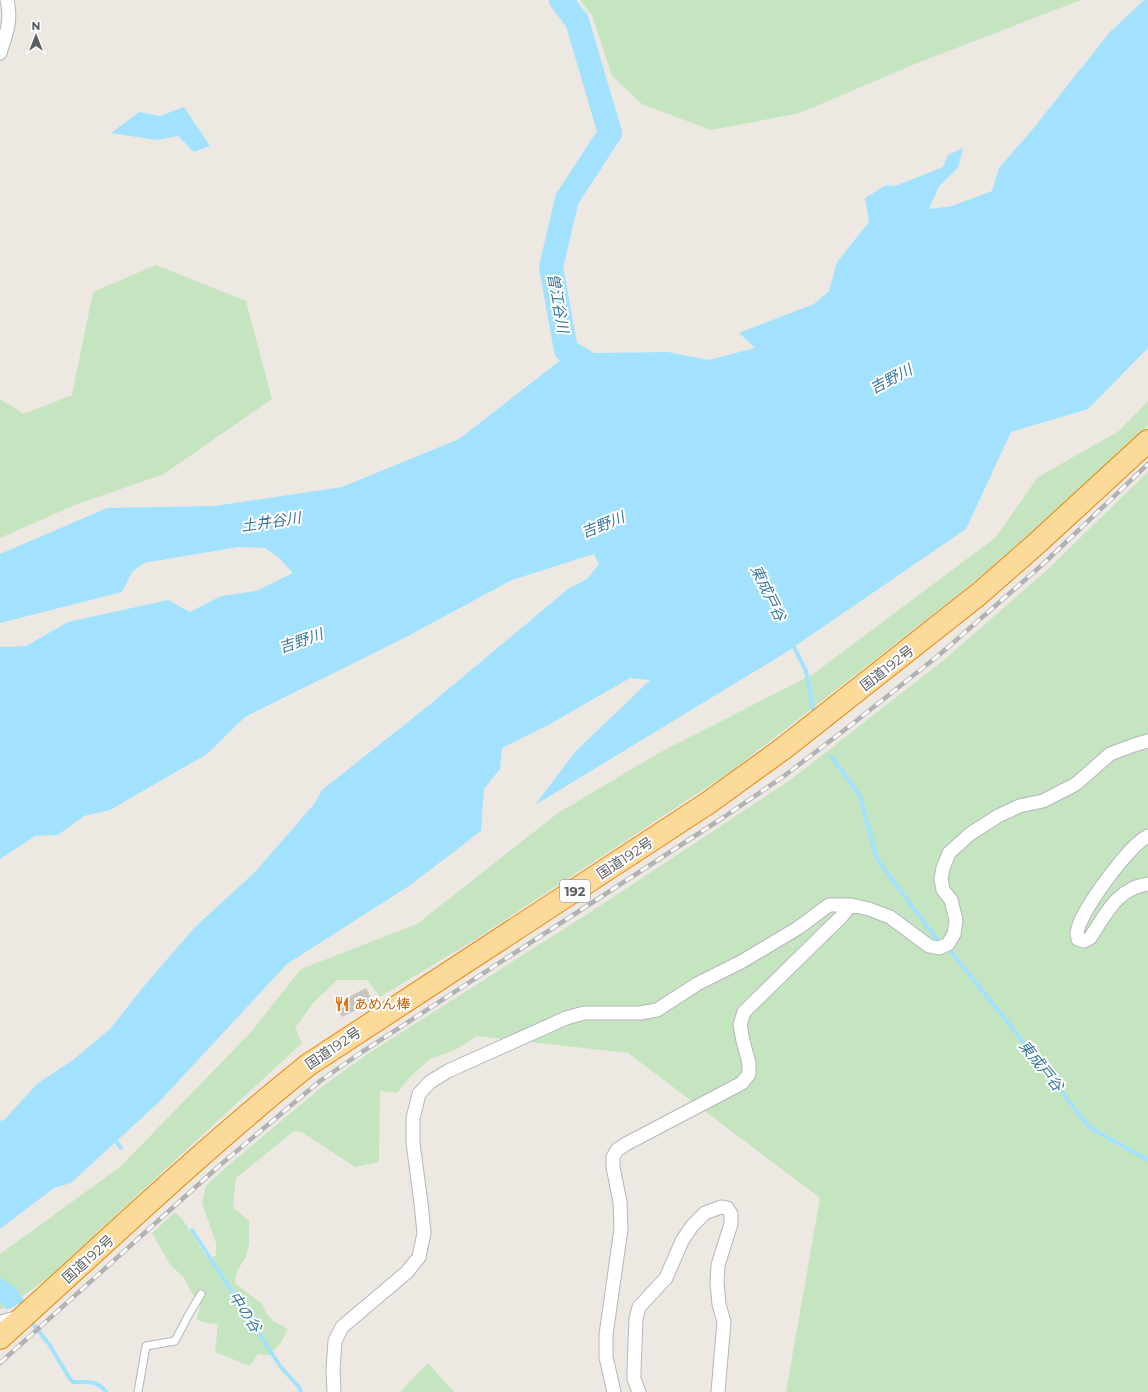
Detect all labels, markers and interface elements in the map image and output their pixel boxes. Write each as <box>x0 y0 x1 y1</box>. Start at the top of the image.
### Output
north arrow <box>16 16 56 56</box>
text: N <box>32 19 40 33</box>
water label: 曽江谷川 <box>544 272 573 336</box>
water label: 吉野川 <box>866 359 917 398</box>
water label: 吉野川 <box>578 507 629 542</box>
water label: 土井谷川 <box>240 508 304 535</box>
water label: 東成戸谷 <box>747 562 791 626</box>
water label: 吉野川 <box>276 624 327 657</box>
street label: 国道192号 <box>856 641 918 695</box>
street label: 国道192号 <box>593 833 657 883</box>
road number: 192 <box>560 880 590 902</box>
restaurant icon: あめん棒 <box>333 995 351 1013</box>
place label: あめん棒 <box>354 995 411 1013</box>
street label: 国道192号 <box>302 1023 364 1073</box>
water label: 東成戸谷 <box>1015 1036 1069 1097</box>
street label: 国道192号 <box>58 1231 118 1287</box>
water label: 中の谷 <box>225 1288 267 1337</box>

